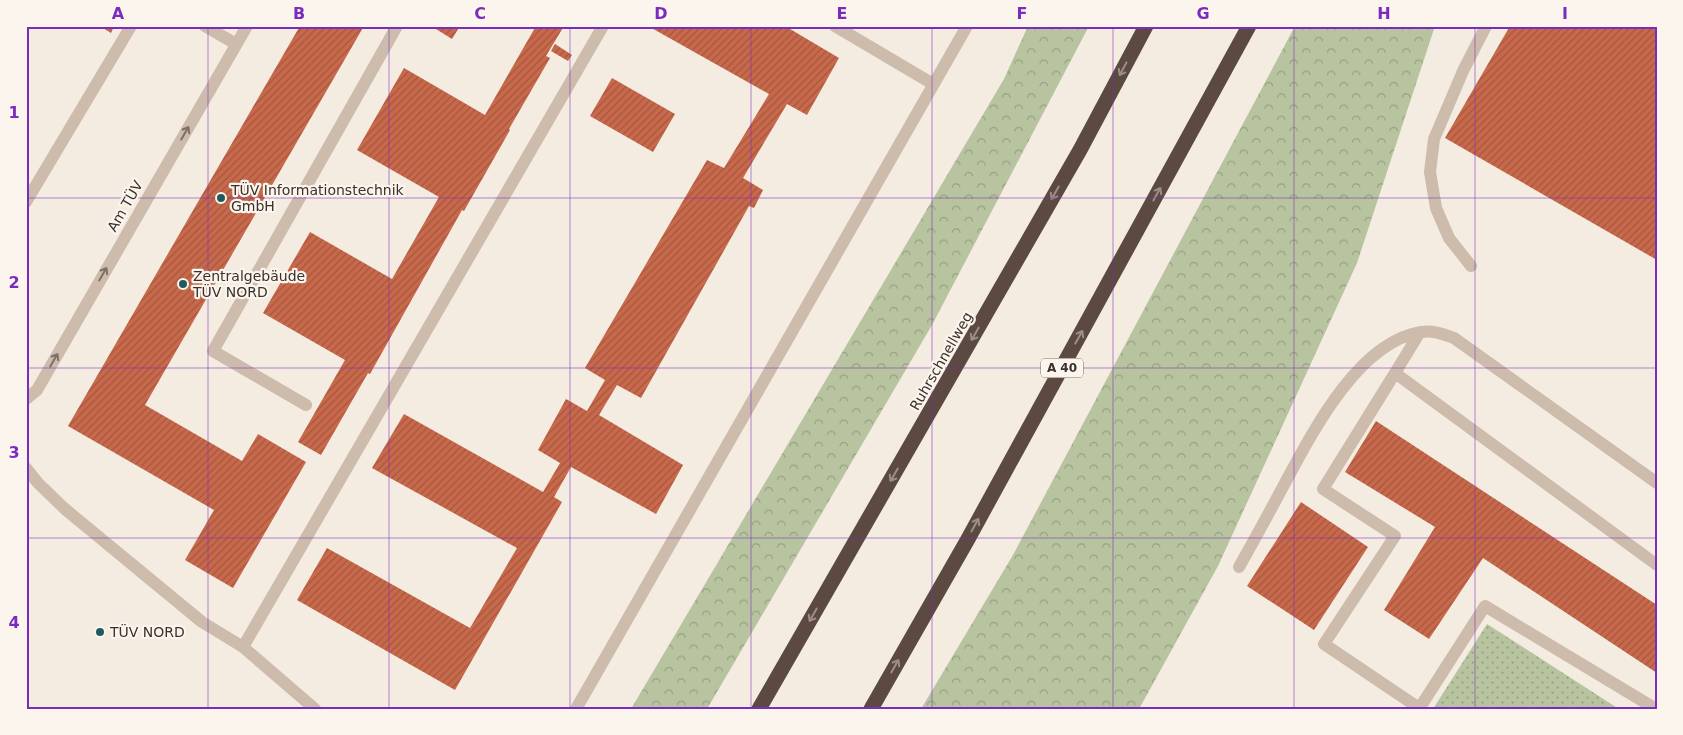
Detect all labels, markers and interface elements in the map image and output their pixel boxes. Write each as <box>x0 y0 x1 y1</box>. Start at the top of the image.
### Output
text: A <box>112 4 125 23</box>
text: B <box>293 4 305 23</box>
text: C <box>474 4 486 23</box>
text: D <box>654 4 668 23</box>
text: E <box>837 4 847 23</box>
text: F <box>1017 4 1027 23</box>
text: G <box>1196 4 1210 23</box>
text: H <box>1377 4 1391 23</box>
text: I <box>1562 4 1568 23</box>
one-way arrow <box>1118 62 1128 77</box>
text: 1 <box>8 103 20 122</box>
one-way arrow <box>180 127 190 141</box>
street label: Am TÜV <box>103 177 146 234</box>
place label: TÜV Informationstechnik GmbH <box>230 181 405 214</box>
one-way arrow <box>1050 185 1060 199</box>
one-way arrow <box>1152 187 1162 202</box>
marker: TÜV Informationstechnik GmbH <box>215 192 227 204</box>
one-way arrow <box>99 267 109 282</box>
place label: Zentralgebäude TÜV NORD <box>192 268 305 300</box>
text: 2 <box>8 273 20 292</box>
marker: Zentralgebäude TÜV NORD <box>177 278 189 290</box>
street label: Ruhrschnellweg <box>906 309 976 413</box>
one-way arrow <box>969 326 979 340</box>
one-way arrow <box>1075 330 1084 345</box>
one-way arrow <box>50 353 60 367</box>
road number: A 40 <box>1041 358 1083 378</box>
text: 3 <box>8 443 20 462</box>
one-way arrow <box>889 467 899 482</box>
one-way arrow <box>971 519 981 533</box>
one-way arrow <box>807 608 817 622</box>
text: 4 <box>8 613 20 632</box>
place label: TÜV NORD <box>109 623 185 640</box>
marker: TÜV NORD <box>94 626 106 638</box>
one-way arrow <box>890 659 900 674</box>

